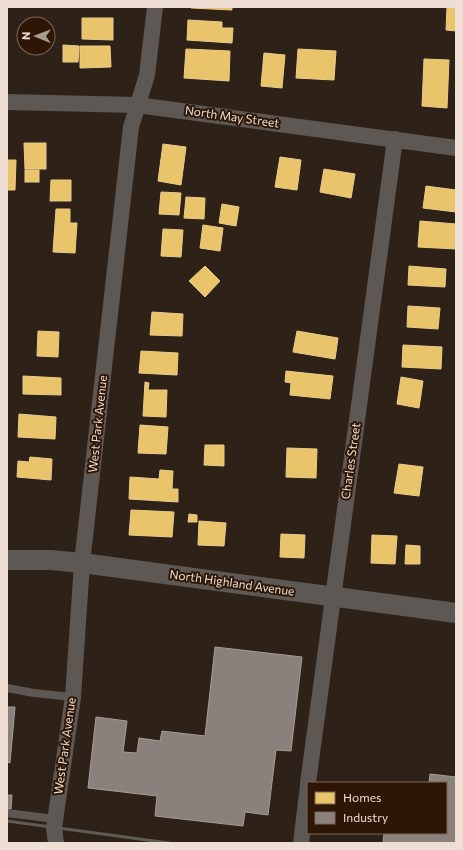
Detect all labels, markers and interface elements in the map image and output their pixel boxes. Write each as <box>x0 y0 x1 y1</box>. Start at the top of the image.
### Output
north arrow <box>16 16 56 56</box>
text: N <box>19 32 32 40</box>
street label: North May Street <box>184 102 280 130</box>
street label: West Park Avenue <box>85 375 109 473</box>
street label: Charles Street <box>338 422 362 500</box>
street label: North Highland Avenue <box>169 566 296 598</box>
street label: West Park Avenue <box>50 696 78 795</box>
legend <box>307 782 447 834</box>
text: Homes <box>343 790 381 804</box>
text: Industry <box>343 810 388 824</box>

